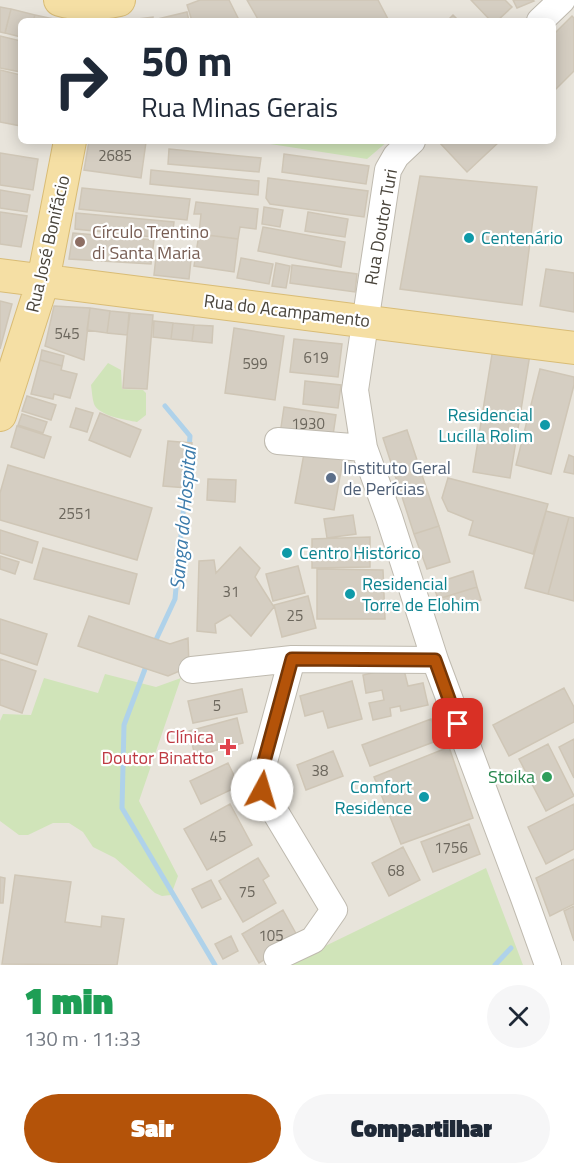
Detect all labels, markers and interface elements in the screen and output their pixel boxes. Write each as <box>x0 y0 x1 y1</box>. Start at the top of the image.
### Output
text: 50 m <box>141 28 233 92</box>
icon: right <box>42 42 120 120</box>
text: Rua Minas Gerais <box>141 86 338 127</box>
house number: 2685 <box>98 144 132 167</box>
street label: Rua Doutor Turi <box>357 167 404 287</box>
street label: Rua José Bonifácio <box>19 173 76 315</box>
place label: Círculo Trentino di Santa Maria <box>92 218 209 266</box>
place label: Centenário <box>481 224 563 251</box>
marker: Centenário <box>462 231 476 245</box>
marker: Círculo Trentino di Santa Maria <box>73 235 87 249</box>
street label: Rua do Acampamento <box>202 287 372 334</box>
house number: 545 <box>54 322 80 345</box>
house number: 619 <box>303 346 329 369</box>
house number: 599 <box>242 352 268 375</box>
place label: Residencial Lucilla Rolim <box>438 401 533 449</box>
house number: 1930 <box>291 412 325 435</box>
marker: Residencial Lucilla Rolim <box>538 418 552 432</box>
water label: Sanga do Hospital <box>161 442 204 591</box>
place label: Instituto Geral de Perícias <box>343 454 451 502</box>
marker: Instituto Geral de Perícias <box>324 471 338 485</box>
house number: 2551 <box>58 502 92 525</box>
place label: Centro Histórico <box>299 539 421 566</box>
marker: Centro Histórico <box>280 546 294 560</box>
place label: Residencial Torre de Elohim <box>362 570 480 618</box>
house number: 31 <box>223 580 239 603</box>
marker: Residencial Torre de Elohim <box>343 587 357 601</box>
house number: 25 <box>287 604 303 627</box>
house number: 5 <box>213 694 221 717</box>
pin <box>432 698 483 749</box>
icon: arrive <box>441 707 474 740</box>
place label: Clínica Doutor Binatto <box>101 723 214 771</box>
marker: Clínica Doutor Binatto <box>219 738 237 756</box>
position arrow <box>230 758 294 822</box>
house number: 38 <box>312 759 328 782</box>
place label: Stoika <box>488 763 535 790</box>
marker: Stoika <box>540 770 554 784</box>
place label: Comfort Residence <box>335 773 413 821</box>
marker: Comfort Residence <box>417 790 431 804</box>
house number: 45 <box>210 825 226 848</box>
house number: 1756 <box>434 836 468 859</box>
house number: 68 <box>388 859 404 882</box>
house number: 75 <box>239 880 255 903</box>
house number: 105 <box>258 924 284 947</box>
text: 1 min <box>24 973 113 1028</box>
button: close <box>487 985 550 1048</box>
text: 130 m · 11:33 <box>24 1023 141 1054</box>
button: Sair <box>24 1094 281 1163</box>
button: Compartilhar <box>293 1094 550 1163</box>

